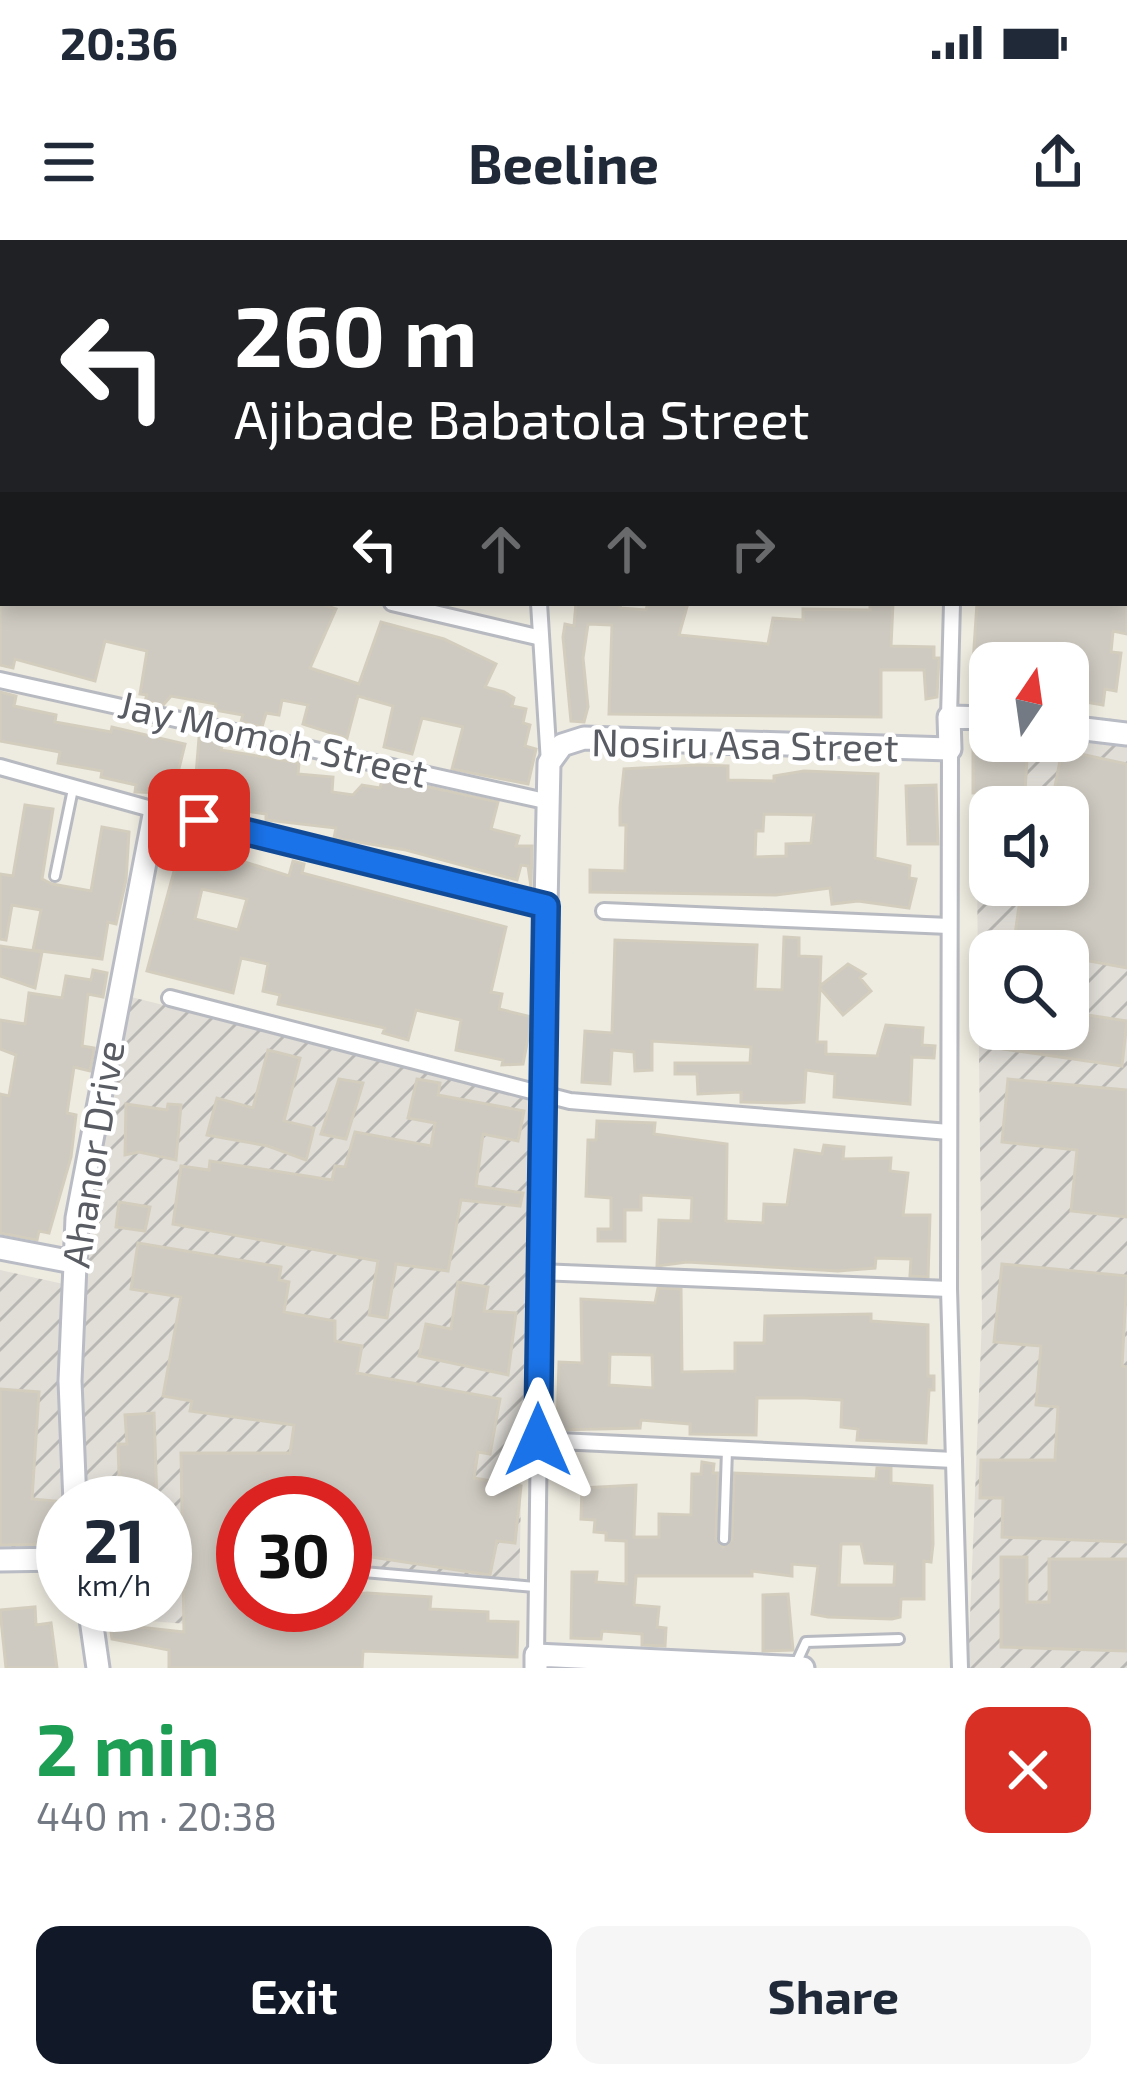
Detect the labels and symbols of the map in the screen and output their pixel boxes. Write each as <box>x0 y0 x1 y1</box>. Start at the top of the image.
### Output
north arrow <box>969 642 1089 762</box>
street label: Jay Momoh Street <box>114 679 432 796</box>
street label: Nosiru Asa Street <box>591 717 899 770</box>
pin <box>148 769 250 871</box>
street label: Ahanor Drive <box>50 1037 133 1271</box>
position arrow <box>475 1377 601 1503</box>
speed limit sign: 30 <box>216 1476 372 1632</box>

